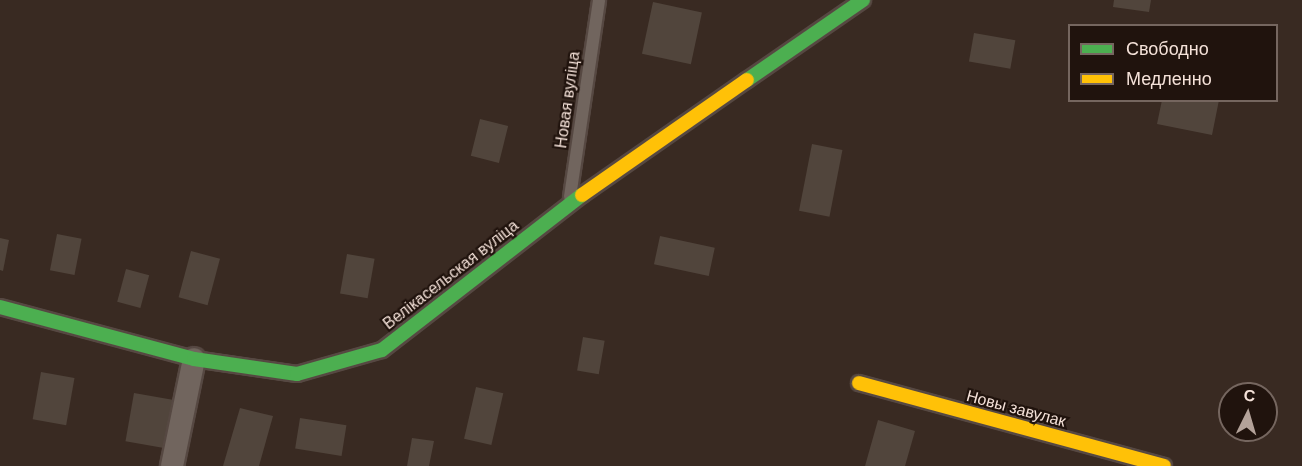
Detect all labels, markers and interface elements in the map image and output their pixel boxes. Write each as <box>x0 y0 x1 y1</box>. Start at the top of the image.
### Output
legend <box>1068 24 1278 102</box>
text: Свободно <box>1126 39 1209 59</box>
street label: Новая вуліца <box>552 50 584 150</box>
text: Медленно <box>1126 69 1212 89</box>
street label: Велікасельская вуліца <box>380 216 522 334</box>
north arrow <box>1218 382 1278 442</box>
street label: Новы завулак <box>964 387 1068 431</box>
text: С <box>1243 387 1256 405</box>

